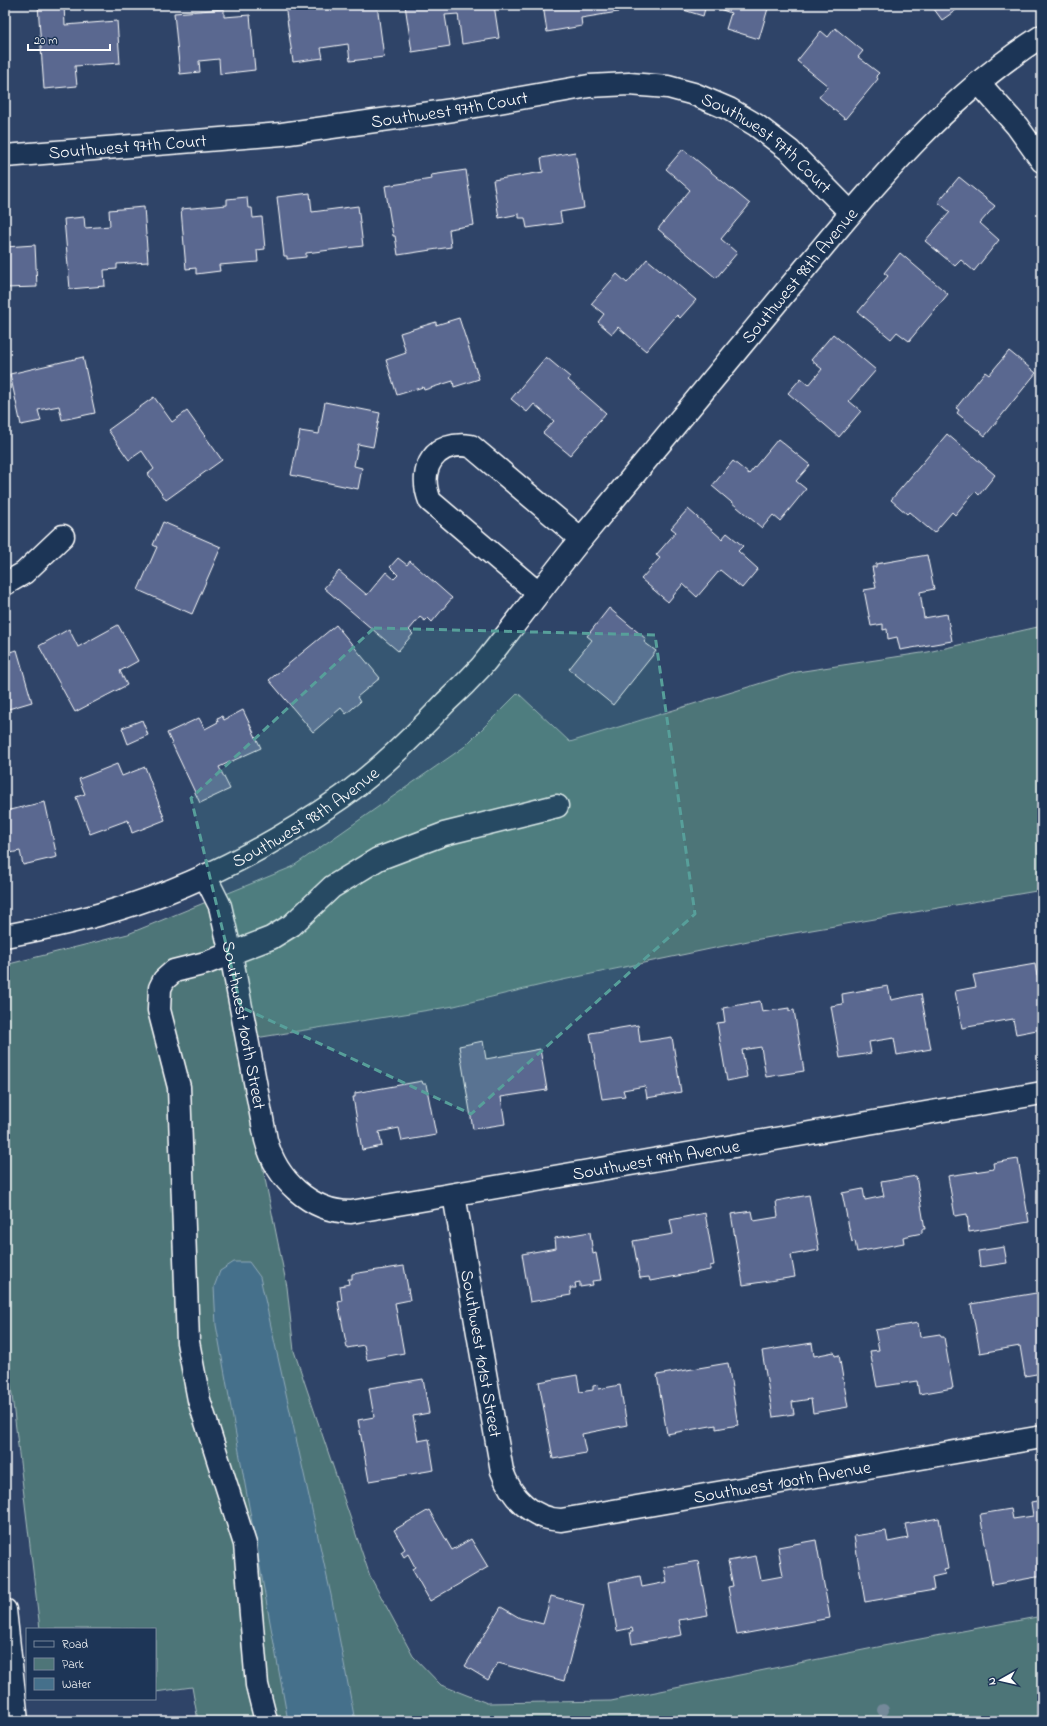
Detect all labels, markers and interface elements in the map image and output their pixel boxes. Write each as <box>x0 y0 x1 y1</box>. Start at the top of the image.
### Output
scale bar <box>28 26 110 52</box>
text: 20 m <box>34 32 57 50</box>
street label: Southwest 97th Court <box>369 86 530 136</box>
street label: Southwest 97th Court <box>696 87 837 201</box>
street label: Southwest 97th Court <box>48 129 208 167</box>
street label: Southwest 98th Avenue <box>736 202 866 351</box>
street label: Southwest 98th Avenue <box>228 761 387 876</box>
street label: Southwest 100th Street <box>213 938 271 1112</box>
street label: Southwest 99th Avenue <box>571 1134 743 1189</box>
street label: Southwest 101st Street <box>452 1268 507 1440</box>
street label: Southwest 100th Avenue <box>692 1456 874 1512</box>
legend <box>26 1628 156 1700</box>
text: Road <box>62 1636 88 1654</box>
text: Park <box>62 1656 84 1674</box>
north arrow <box>981 1660 1021 1700</box>
text: Water <box>62 1676 91 1694</box>
text: N <box>984 1676 1001 1686</box>

